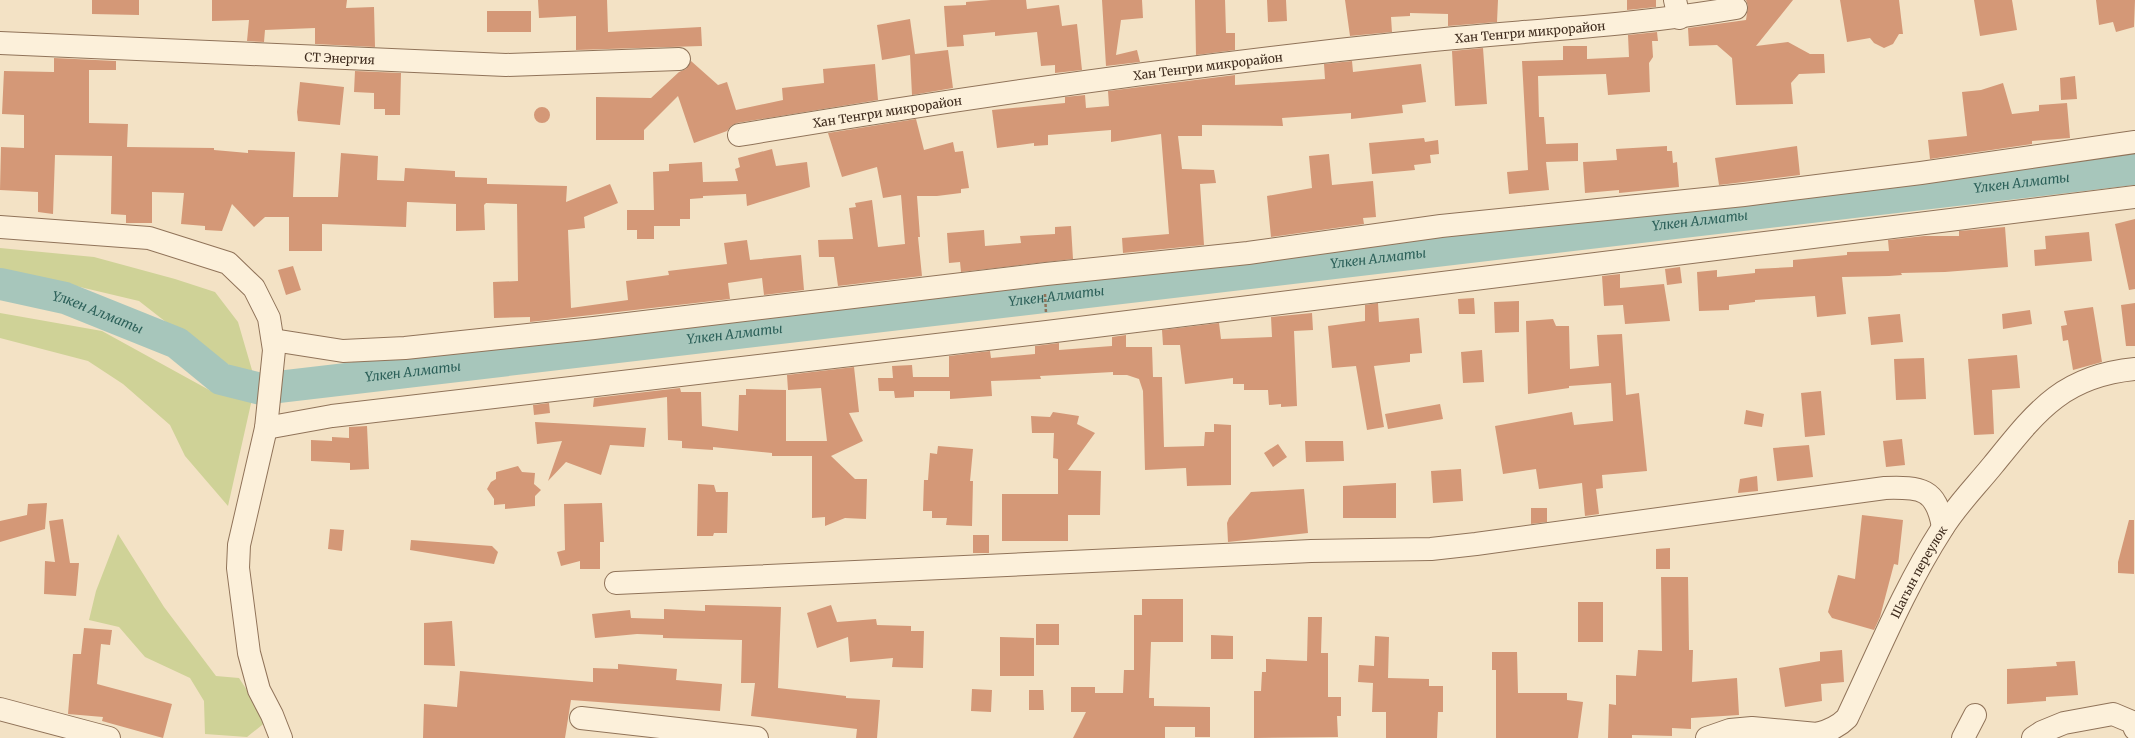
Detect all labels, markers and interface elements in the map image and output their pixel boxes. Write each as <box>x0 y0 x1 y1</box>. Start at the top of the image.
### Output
street label: Хан Тенгри микрорайон <box>1454 17 1606 45</box>
street label: СТ Энергия <box>304 49 375 67</box>
street label: Хан Тенгри микрорайон <box>1132 49 1284 83</box>
street label: Хан Тенгри микрорайон <box>811 92 963 130</box>
water label: Үлкен Алматы <box>1973 168 2071 196</box>
water label: Үлкен Алматы <box>1651 206 1749 234</box>
water label: Үлкен Алматы <box>1329 244 1427 272</box>
water label: Үлкен Алматы <box>1007 282 1105 310</box>
water label: Үлкен Алматы <box>51 287 146 337</box>
water label: Үлкен Алматы <box>686 319 783 347</box>
water label: Үлкен Алматы <box>364 357 462 385</box>
street label: Шагын переулок <box>1887 522 1950 621</box>

